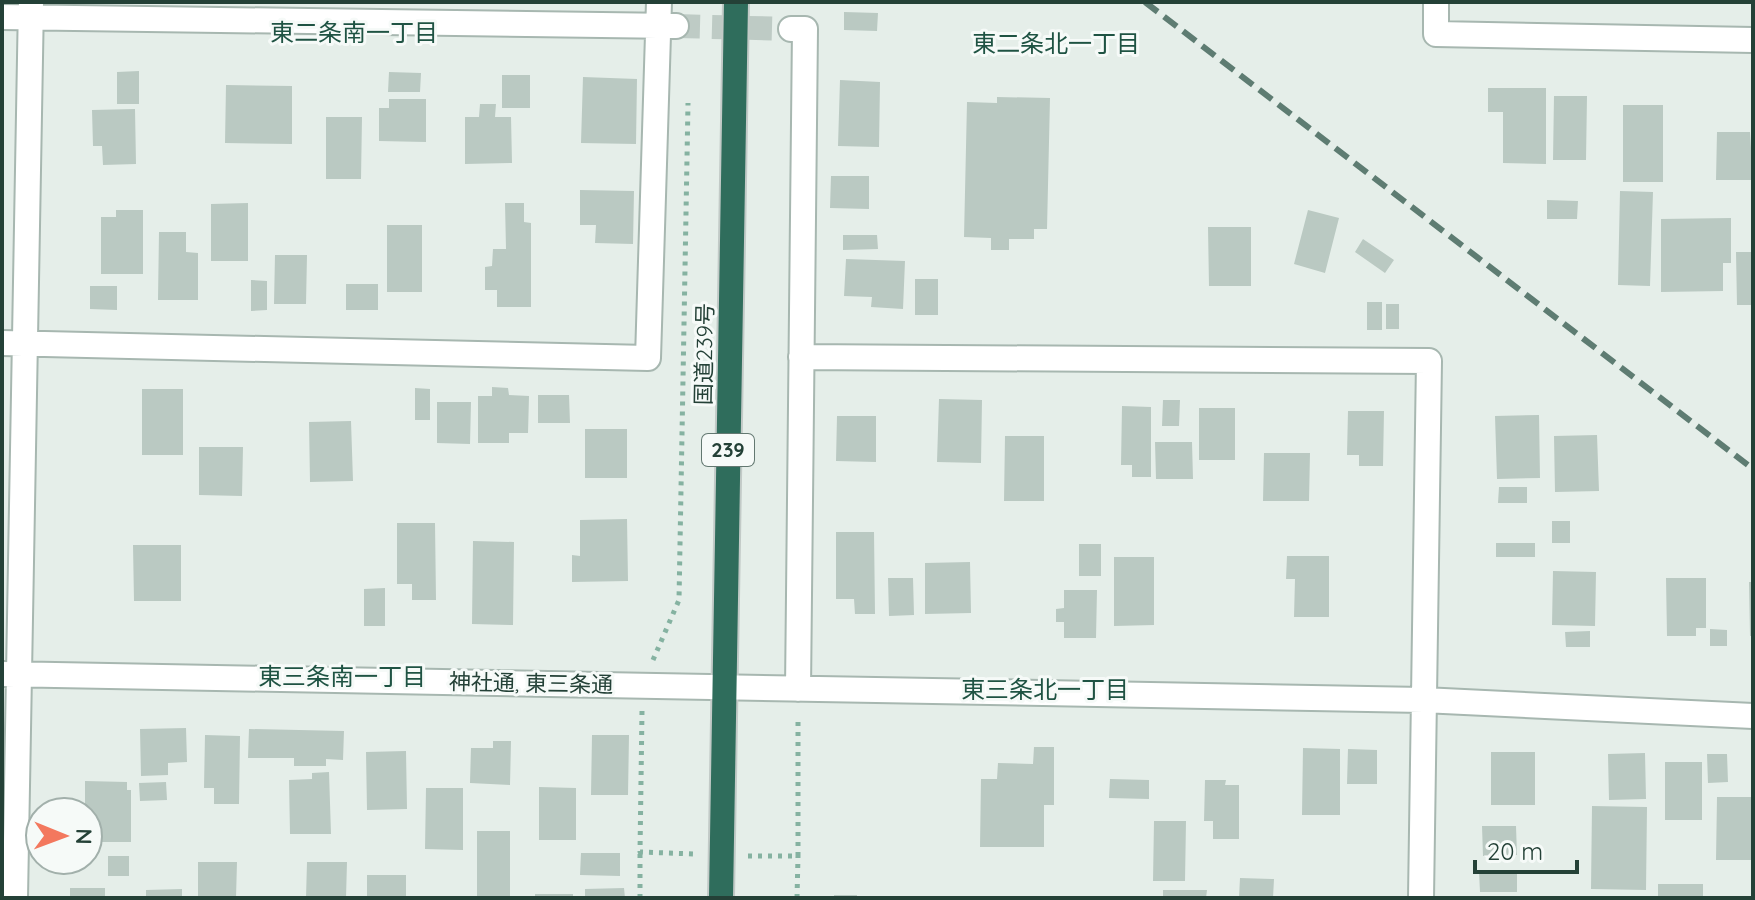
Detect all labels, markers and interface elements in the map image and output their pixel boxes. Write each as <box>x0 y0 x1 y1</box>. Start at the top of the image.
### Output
district label: 東二条南一丁目 <box>270 17 438 47</box>
district label: 東二条北一丁目 <box>972 28 1140 58</box>
street label: 国道239号 <box>689 303 719 405</box>
road number: 239 <box>702 434 754 466</box>
district label: 東三条南一丁目 <box>258 661 426 691</box>
street label: 神社通, 東三条通 <box>449 668 613 698</box>
district label: 東三条北一丁目 <box>961 674 1129 704</box>
north arrow <box>24 796 104 876</box>
scale bar <box>1475 824 1577 874</box>
text: N <box>70 828 98 845</box>
text: 20 m <box>1487 836 1543 866</box>

